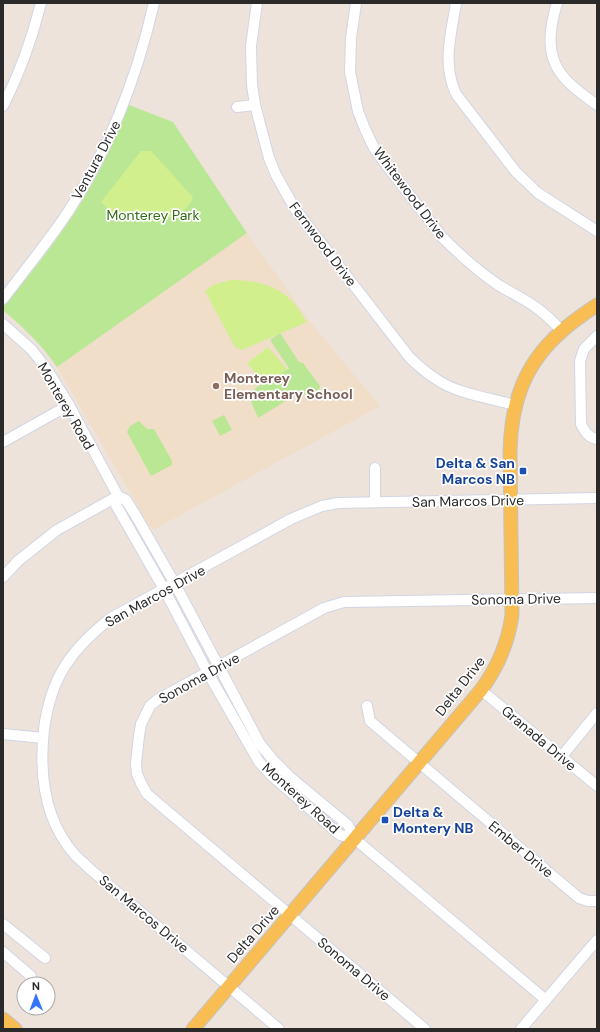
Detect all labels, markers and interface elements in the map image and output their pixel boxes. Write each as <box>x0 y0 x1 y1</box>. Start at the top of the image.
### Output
street label: Ventura Drive <box>67 117 125 203</box>
street label: Whitewood Drive <box>370 143 450 243</box>
street label: Fernwood Drive <box>285 198 361 290</box>
park label: Monterey Park <box>106 206 200 224</box>
street label: Monterey Road <box>34 359 98 453</box>
place label: Monterey Elementary School <box>224 369 353 403</box>
marker: Monterey Elementary School <box>211 381 221 391</box>
place label: Delta & San Marcos NB <box>436 454 515 488</box>
marker: Delta & San Marcos NB <box>518 466 528 476</box>
street label: San Marcos Drive <box>412 491 524 511</box>
street label: San Marcos Drive <box>102 561 208 631</box>
street label: Sonoma Drive <box>471 589 561 609</box>
street label: Sonoma Drive <box>155 648 243 708</box>
street label: Delta Drive <box>431 653 489 719</box>
street label: Granada Drive <box>498 701 580 775</box>
street label: Monterey Road <box>259 759 343 837</box>
place label: Delta & Montery NB <box>393 803 474 837</box>
marker: Delta & Montery NB <box>380 815 390 825</box>
street label: Ember Drive <box>485 817 557 881</box>
street label: San Marcos Drive <box>95 871 193 957</box>
street label: Delta Drive <box>223 901 283 967</box>
street label: Sonoma Drive <box>314 933 394 1005</box>
north arrow <box>16 976 56 1016</box>
text: N <box>32 979 40 993</box>

